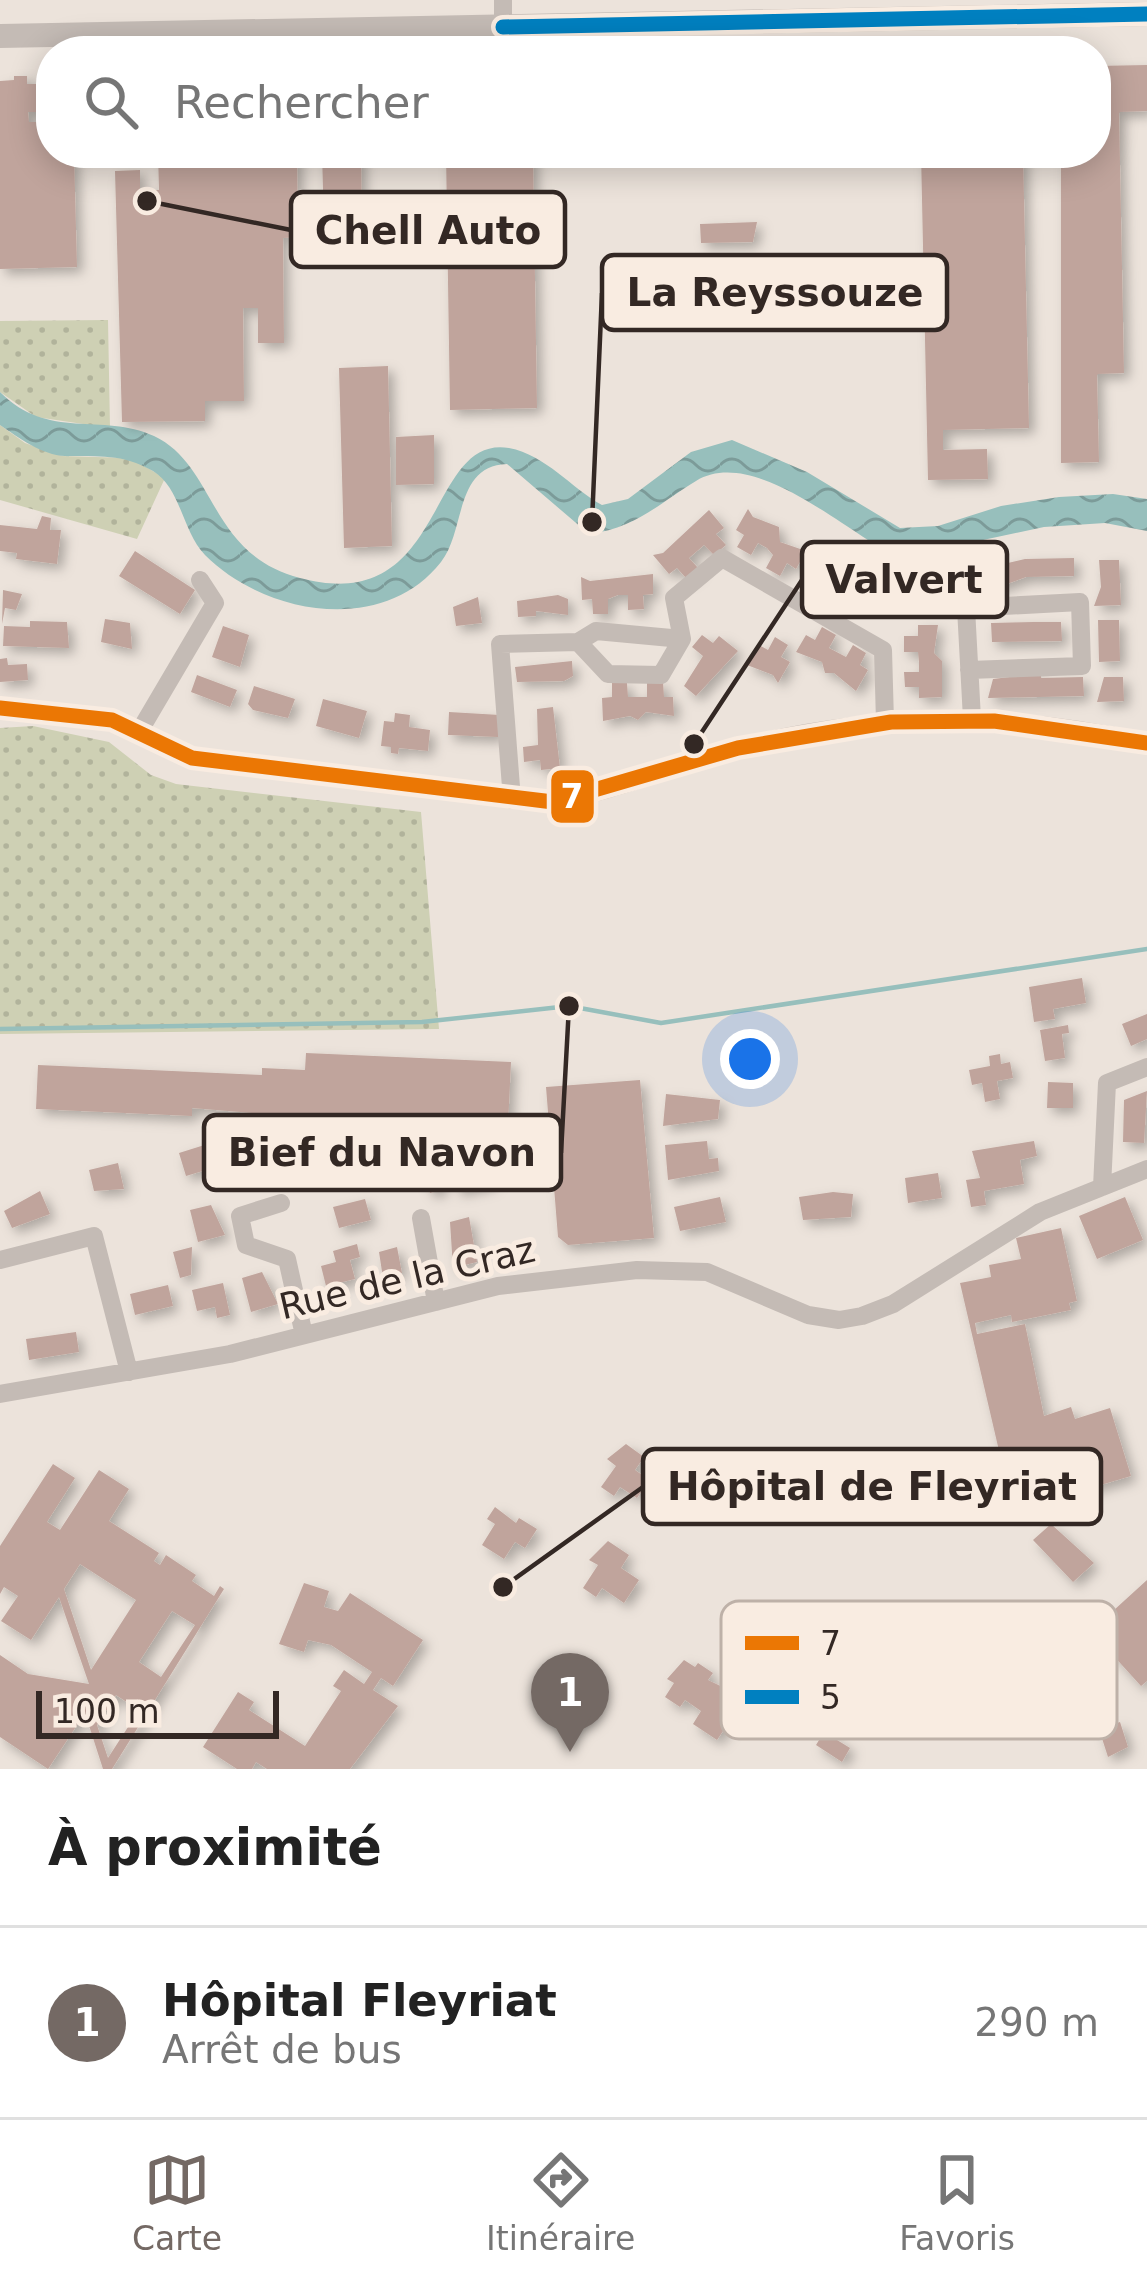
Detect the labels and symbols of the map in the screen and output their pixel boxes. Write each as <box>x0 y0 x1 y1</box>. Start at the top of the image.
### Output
callout: Chell Auto <box>291 192 565 267</box>
text: Chell Auto <box>315 208 541 253</box>
callout: La Reyssouze <box>602 255 947 330</box>
text: La Reyssouze <box>627 270 923 315</box>
callout: Valvert <box>802 542 1007 617</box>
text: Valvert <box>825 557 983 602</box>
line badge: 7 <box>549 768 596 825</box>
text: 7 <box>561 777 583 816</box>
your location <box>720 1029 780 1089</box>
callout: Bief du Navon <box>204 1115 561 1190</box>
text: Bief du Navon <box>228 1130 536 1175</box>
street label: Rue de la Craz <box>275 1229 539 1327</box>
callout: Hôpital de Fleyriat <box>643 1449 1101 1524</box>
text: Hôpital de Fleyriat <box>667 1464 1077 1509</box>
legend <box>721 1601 1117 1739</box>
text: 7 <box>820 1624 841 1663</box>
pin: 1 <box>531 1653 609 1752</box>
text: 5 <box>820 1678 841 1717</box>
scale bar <box>36 1685 279 1738</box>

